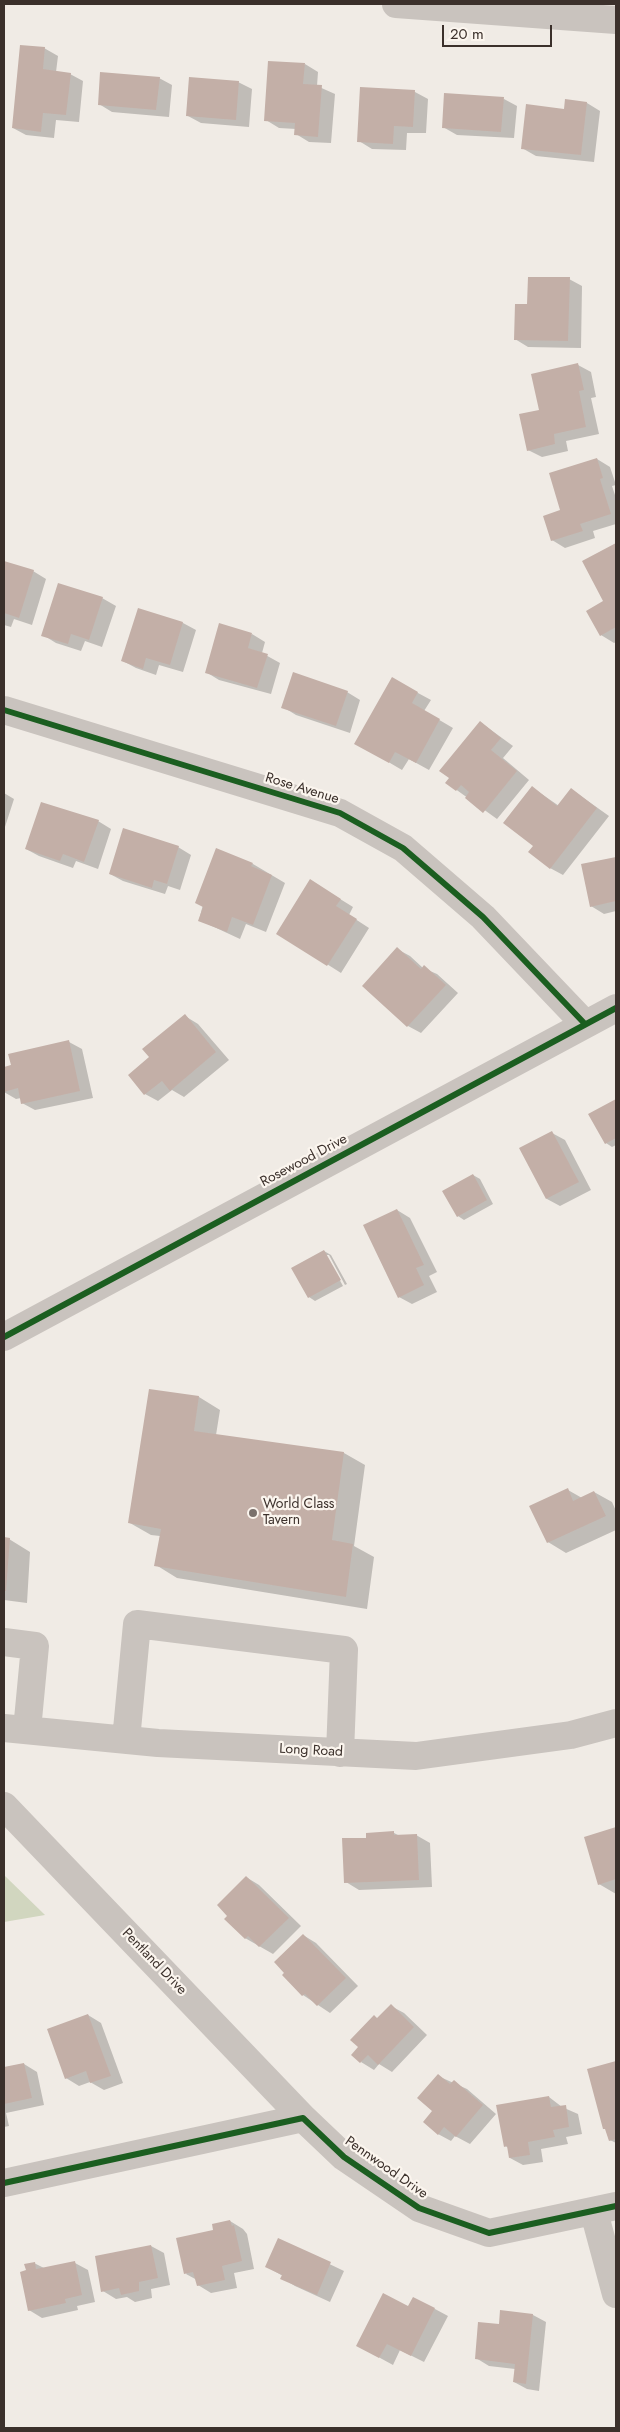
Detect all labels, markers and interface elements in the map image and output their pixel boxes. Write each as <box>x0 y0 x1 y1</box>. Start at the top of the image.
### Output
scale bar <box>445 15 555 47</box>
text: 20 m <box>450 23 484 45</box>
street label: Rose Avenue <box>263 770 341 808</box>
street label: Rosewood Drive <box>258 1131 350 1191</box>
place label: World Class Tavern <box>263 1497 334 1530</box>
marker: World Class Tavern <box>247 1507 259 1519</box>
street label: Long Road <box>279 1741 343 1761</box>
street label: Pentland Drive <box>118 1925 190 1999</box>
street label: Pennwood Drive <box>341 2133 431 2203</box>

